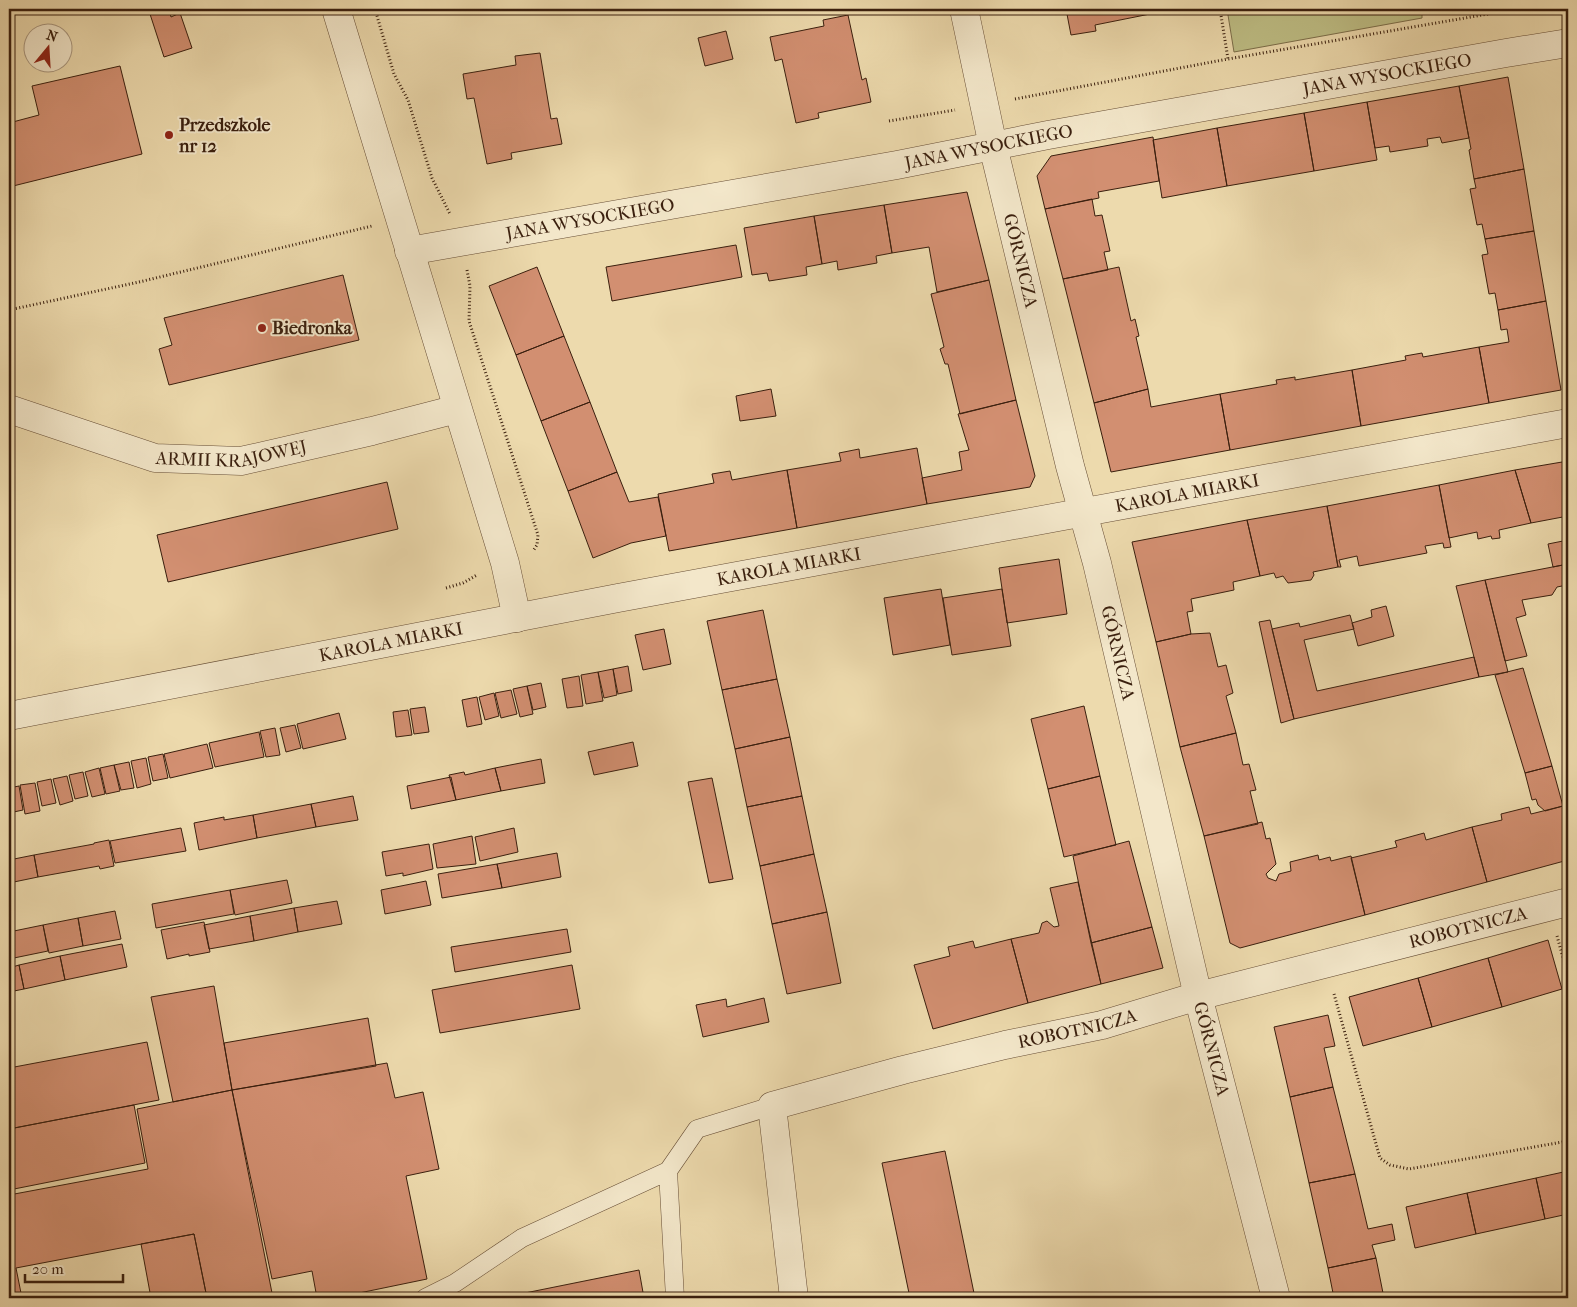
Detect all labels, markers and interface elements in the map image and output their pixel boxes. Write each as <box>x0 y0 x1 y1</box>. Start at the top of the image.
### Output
north arrow <box>22 22 72 72</box>
text: N <box>44 26 60 46</box>
street label: JANA WYSOCKIEGO <box>1299 49 1473 100</box>
place label: Przedszkole nr 12 <box>178 115 271 157</box>
street label: JANA WYSOCKIEGO <box>901 120 1074 174</box>
marker: Przedszkole nr 12 <box>163 129 175 141</box>
street label: JANA WYSOCKIEGO <box>502 194 676 245</box>
street label: GÓRNICZA <box>999 211 1042 310</box>
place label: Biedronka <box>272 318 353 339</box>
marker: Biedronka <box>256 322 268 334</box>
street label: ARMII KRAJOWEJ <box>154 436 309 472</box>
street label: KAROLA MIARKI <box>1113 470 1261 517</box>
street label: KAROLA MIARKI <box>715 543 863 590</box>
street label: GÓRNICZA <box>1097 603 1139 702</box>
street label: KAROLA MIARKI <box>317 618 465 666</box>
street label: ROBOTNICZA <box>1407 902 1530 953</box>
street label: GÓRNICZA <box>1189 999 1234 1098</box>
street label: ROBOTNICZA <box>1016 1005 1139 1053</box>
scale bar <box>25 1252 122 1284</box>
text: 20 m <box>32 1260 64 1278</box>

